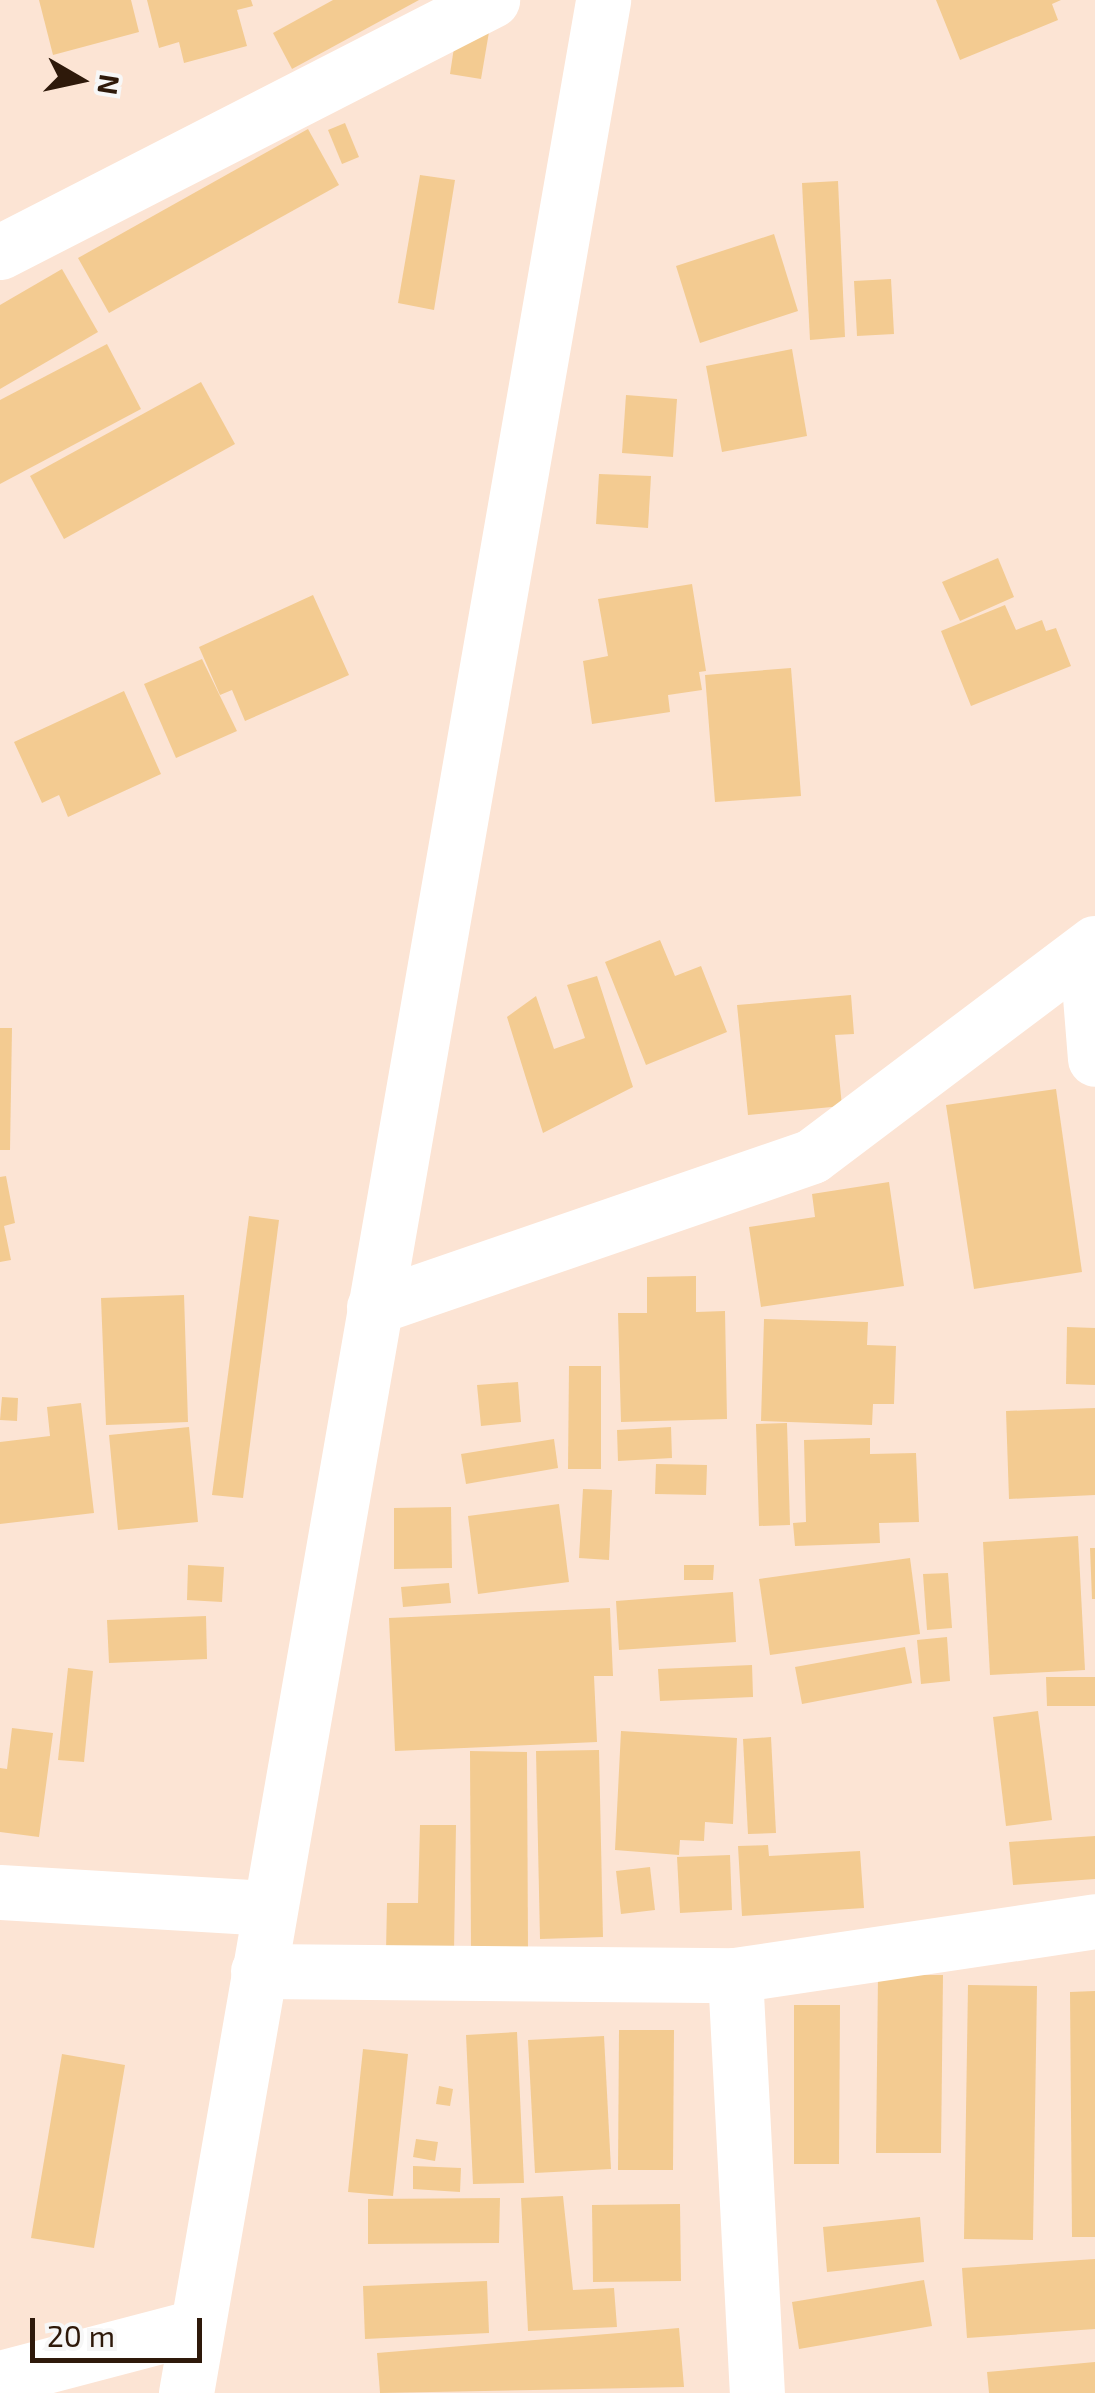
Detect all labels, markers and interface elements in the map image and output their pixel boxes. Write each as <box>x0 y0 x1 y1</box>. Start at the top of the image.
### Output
north arrow <box>30 30 130 130</box>
text: N <box>91 72 128 97</box>
scale bar <box>35 2298 208 2360</box>
text: 20 m <box>47 2317 115 2353</box>

